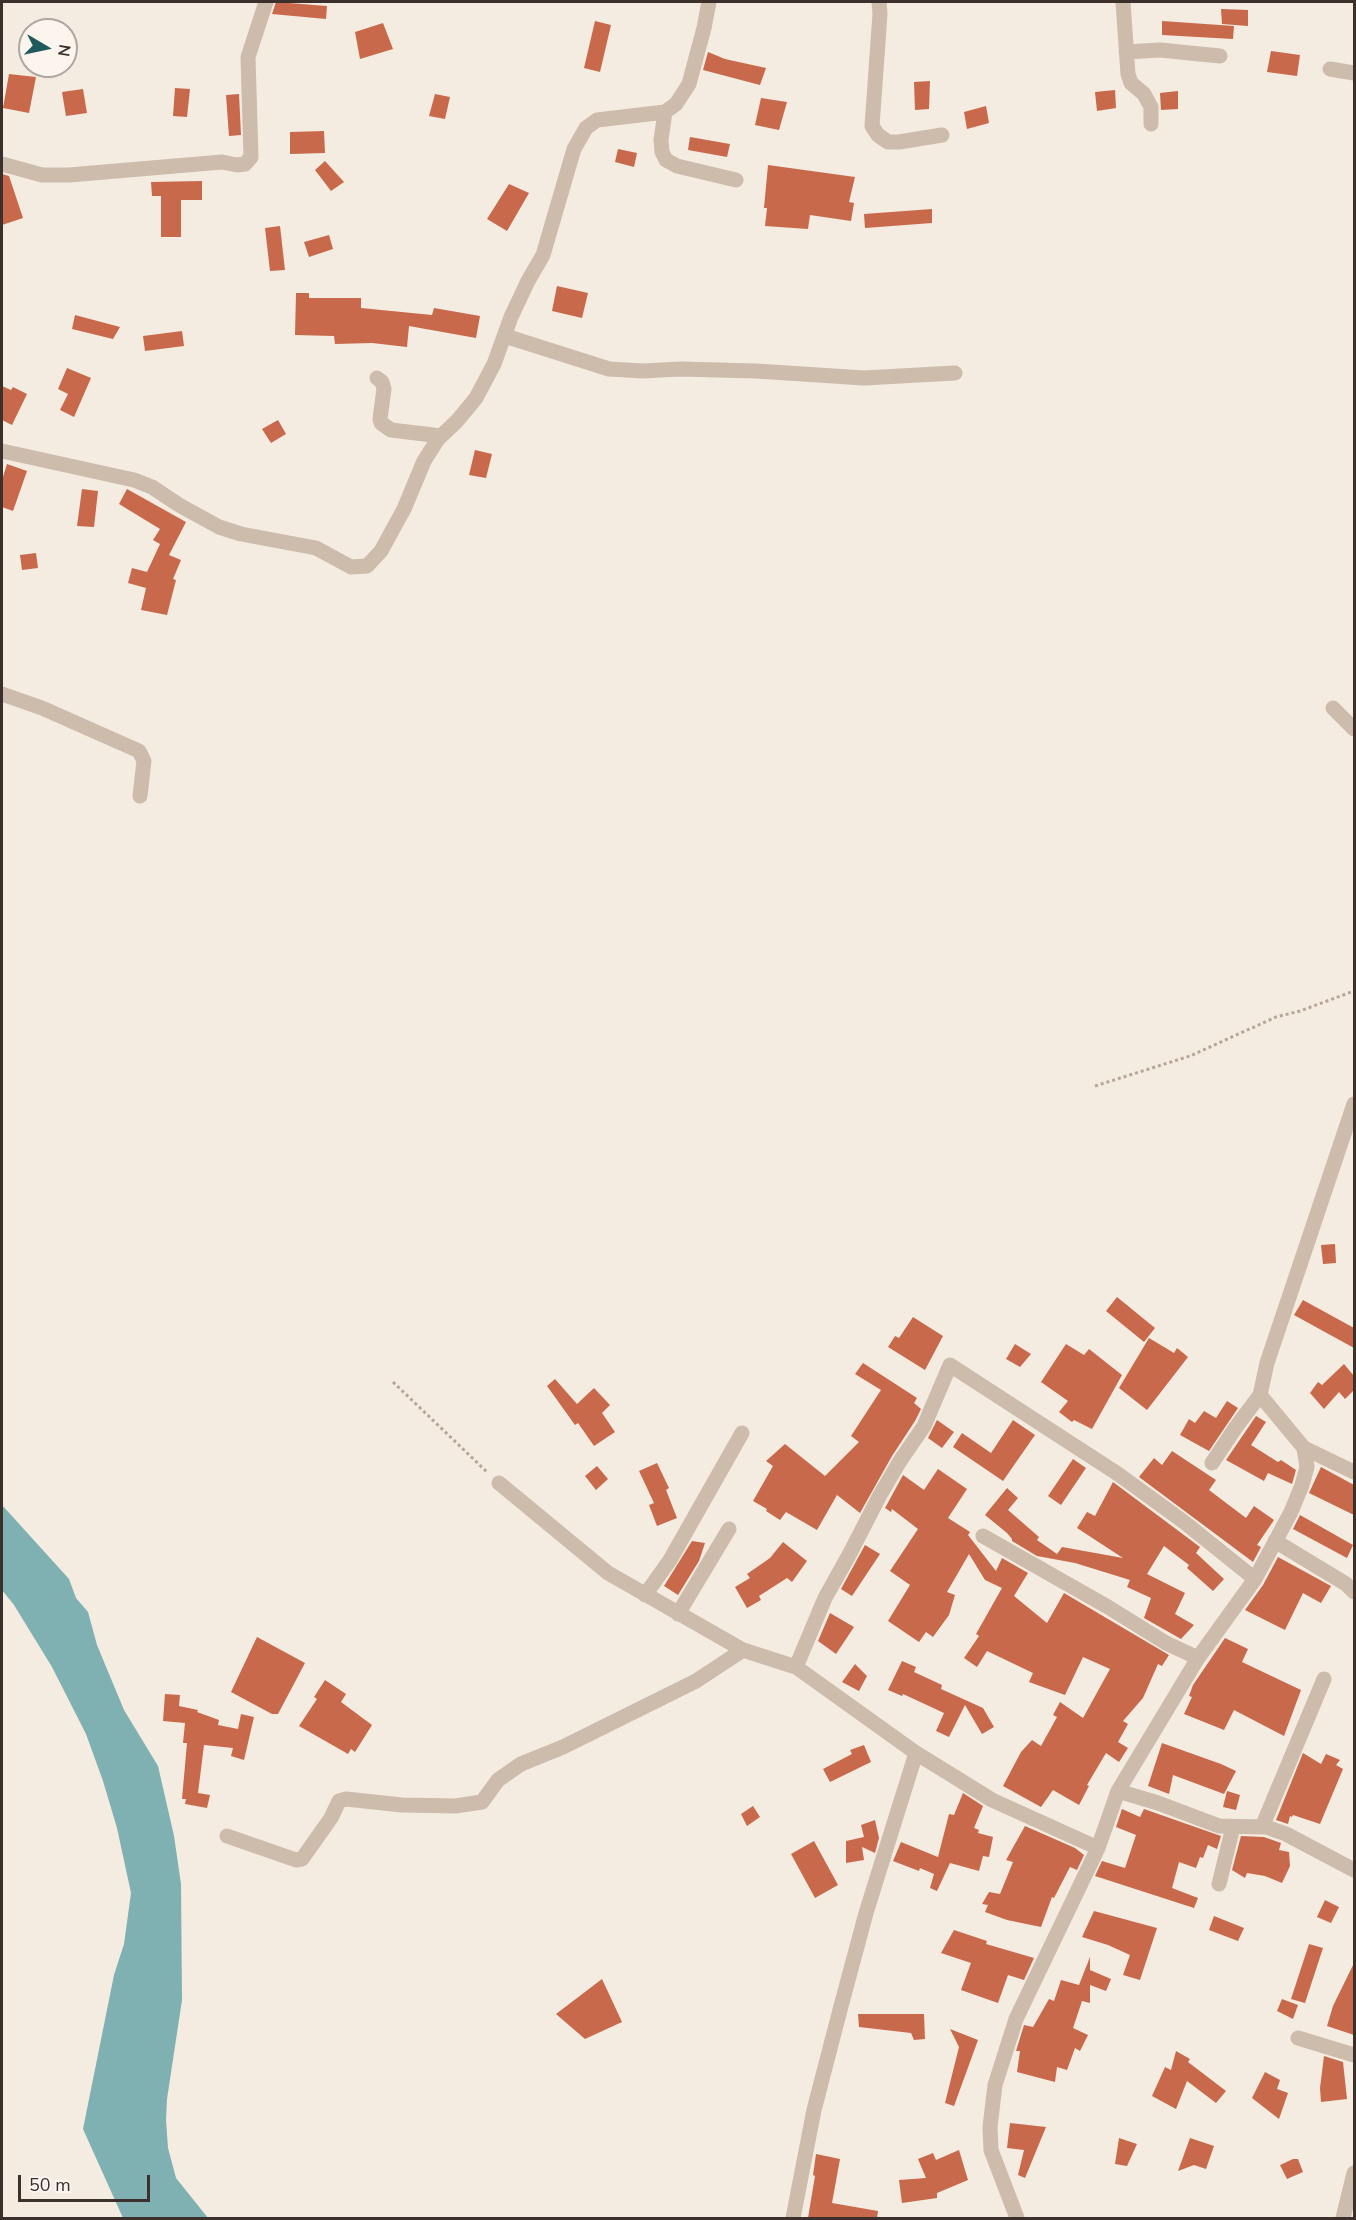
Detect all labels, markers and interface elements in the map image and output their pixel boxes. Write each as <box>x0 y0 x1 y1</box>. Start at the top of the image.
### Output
north arrow <box>18 18 78 78</box>
text: N <box>52 43 76 58</box>
scale bar <box>21 2163 153 2201</box>
text: 50 m <box>29 2173 71 2197</box>

